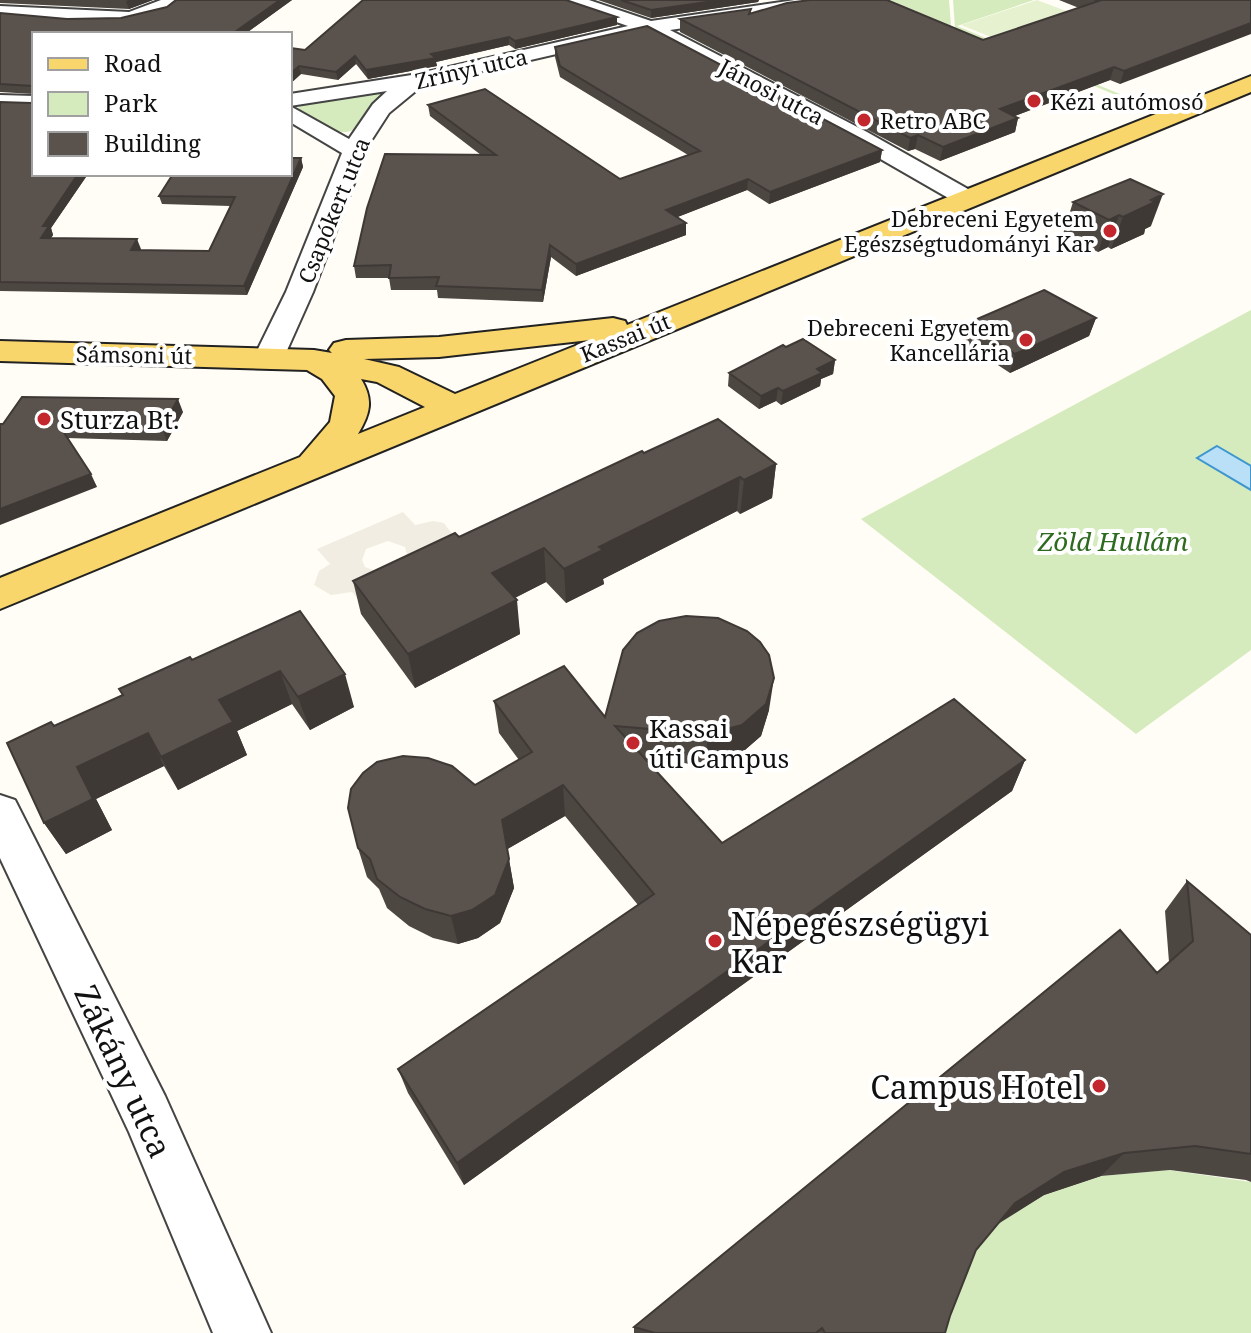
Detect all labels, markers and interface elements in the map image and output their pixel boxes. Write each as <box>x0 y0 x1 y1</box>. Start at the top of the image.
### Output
legend <box>32 32 292 176</box>
street label: Zrínyi utca <box>412 41 530 95</box>
text: Road <box>104 46 162 79</box>
street label: Jánosi utca <box>713 50 830 131</box>
text: Park <box>104 86 158 119</box>
place label: Kézi autómosó <box>1050 86 1204 116</box>
marker: Kézi autómosó <box>1025 92 1043 110</box>
place label: Retro ABC <box>880 105 986 135</box>
marker: Retro ABC <box>855 111 873 129</box>
text: Building <box>104 126 201 159</box>
street label: Csapókert utca <box>290 133 376 287</box>
place label: Debreceni Egyetem Egészségtudományi Kar <box>844 203 1095 258</box>
marker: Debreceni Egyetem Egészségtudományi Kar <box>1101 222 1119 240</box>
street label: Kassai út <box>576 305 675 369</box>
place label: Debreceni Egyetem Kancellária <box>807 312 1010 367</box>
marker: Debreceni Egyetem Kancellária <box>1017 331 1035 349</box>
street label: Sámsoni út <box>76 338 193 370</box>
place label: Sturza Bt. <box>60 401 179 437</box>
marker: Sturza Bt. <box>35 410 53 428</box>
park label: Zöld Hullám <box>1037 523 1188 559</box>
place label: Kassai úti Campus <box>649 710 789 776</box>
marker: Kassai úti Campus <box>624 734 642 752</box>
place label: Népegészségügyi Kar <box>731 902 989 982</box>
marker: Népegészségügyi Kar <box>706 932 724 950</box>
street label: Zákány utca <box>65 978 183 1164</box>
place label: Campus Hotel <box>870 1065 1083 1108</box>
marker: Campus Hotel <box>1090 1077 1108 1095</box>

